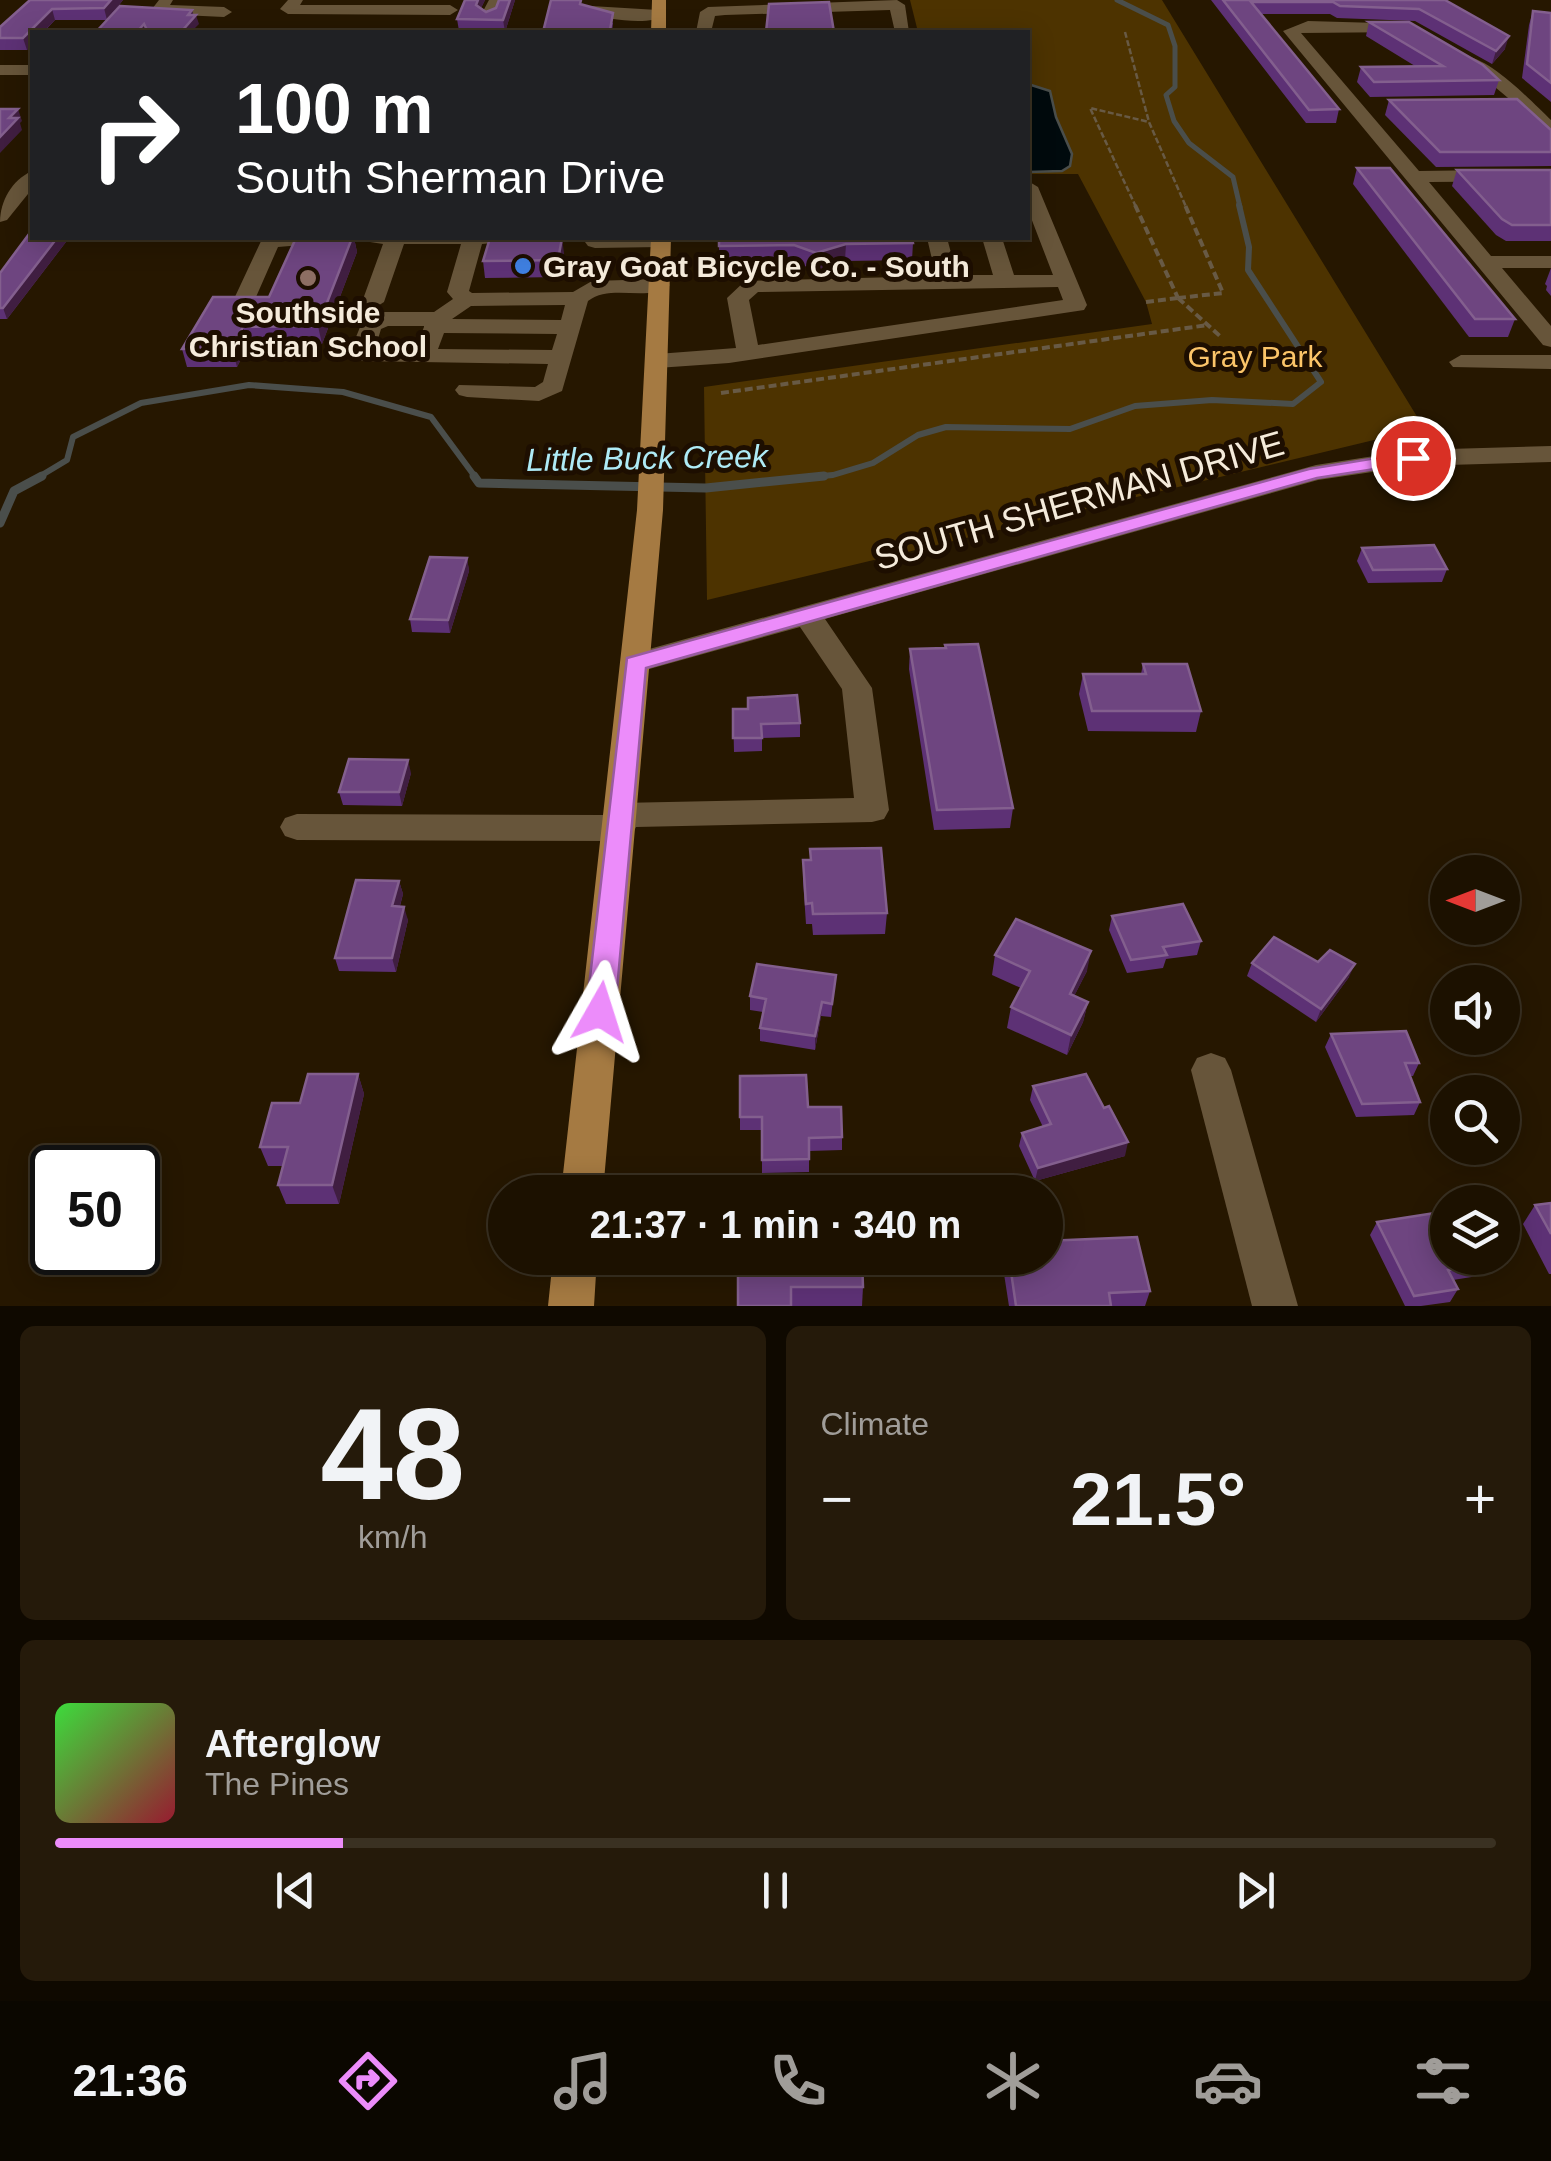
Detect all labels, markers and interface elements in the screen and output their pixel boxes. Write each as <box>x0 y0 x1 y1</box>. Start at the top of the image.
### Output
icon: right <box>70 70 200 200</box>
text: 100 m <box>235 70 433 148</box>
text: South Sherman Drive <box>235 152 665 203</box>
place label: Gray Goat Bicycle Co. - South <box>543 250 970 283</box>
marker: Gray Goat Bicycle Co. - South <box>512 255 534 277</box>
marker: Southside Christian School <box>297 267 319 289</box>
place label: Southside Christian School <box>189 296 427 363</box>
park label: Gray Park <box>1187 340 1324 373</box>
pin <box>1371 416 1456 501</box>
street label: SOUTH SHERMAN DRIVE <box>870 423 1288 577</box>
icon: arrive <box>1386 431 1441 486</box>
water label: Little Buck Creek <box>526 438 770 478</box>
north arrow <box>1430 855 1520 945</box>
map controls <box>1430 855 1520 1275</box>
position arrow <box>548 960 652 1064</box>
button: sound <box>1430 965 1520 1055</box>
button: search <box>1430 1075 1520 1165</box>
speed limit sign: 50 <box>30 1145 160 1275</box>
button: layers <box>1430 1185 1520 1275</box>
text: 21:37 · 1 min · 340 m <box>590 1204 961 1246</box>
text: 48 <box>320 1381 465 1527</box>
text: Climate <box>821 1406 929 1442</box>
text: 21.5° <box>1070 1457 1246 1541</box>
text: − <box>821 1468 853 1530</box>
text: + <box>1464 1468 1496 1530</box>
text: km/h <box>358 1519 427 1555</box>
text: Afterglow <box>205 1723 380 1765</box>
text: The Pines <box>205 1766 349 1802</box>
icon: previous <box>268 1863 323 1918</box>
icon: pause <box>748 1863 803 1918</box>
icon: next <box>1228 1863 1283 1918</box>
icon: directions <box>333 2046 403 2116</box>
icon: music <box>548 2046 618 2116</box>
icon: phone <box>763 2046 833 2116</box>
icon: climate <box>978 2046 1048 2116</box>
icon: car <box>1193 2046 1263 2116</box>
icon: filters <box>1408 2046 1478 2116</box>
text: 21:36 <box>73 2055 188 2106</box>

